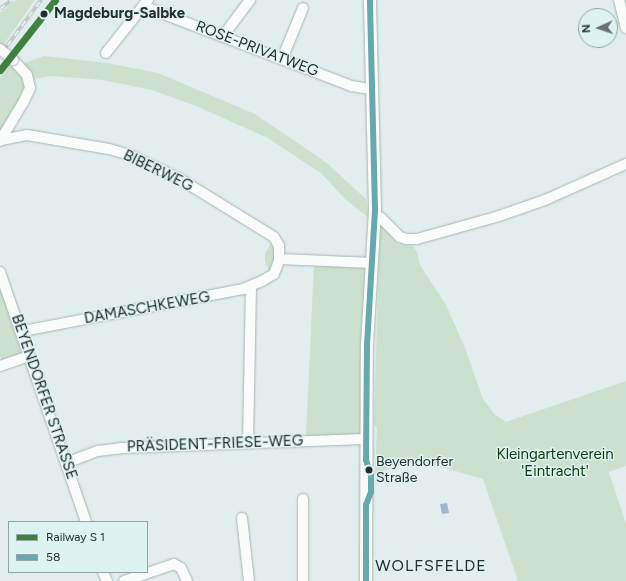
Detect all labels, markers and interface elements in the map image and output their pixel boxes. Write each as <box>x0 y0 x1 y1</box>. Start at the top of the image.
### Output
place label: Magdeburg-Salbke <box>54 5 185 23</box>
marker: Magdeburg-Salbke <box>37 7 51 21</box>
north arrow <box>578 8 618 48</box>
street label: ROSE-PRIVATWEG <box>193 17 321 81</box>
text: N <box>580 24 593 33</box>
street label: BIBERWEG <box>120 146 196 196</box>
street label: DAMASCHKEWEG <box>83 288 211 328</box>
street label: BEYENDORFER STRASSE <box>7 312 81 482</box>
street label: PRÄSIDENT-FRIESE-WEG <box>127 432 303 456</box>
park label: Kleingartenverein 'Eintracht' <box>496 445 614 480</box>
place label: Beyendorfer Straße <box>376 454 453 486</box>
marker: Beyendorfer Straße <box>364 465 374 475</box>
legend <box>8 521 148 573</box>
text: Railway S 1 <box>46 530 105 544</box>
text: 58 <box>46 550 60 564</box>
district label: WOLFSFELDE <box>375 556 487 576</box>

